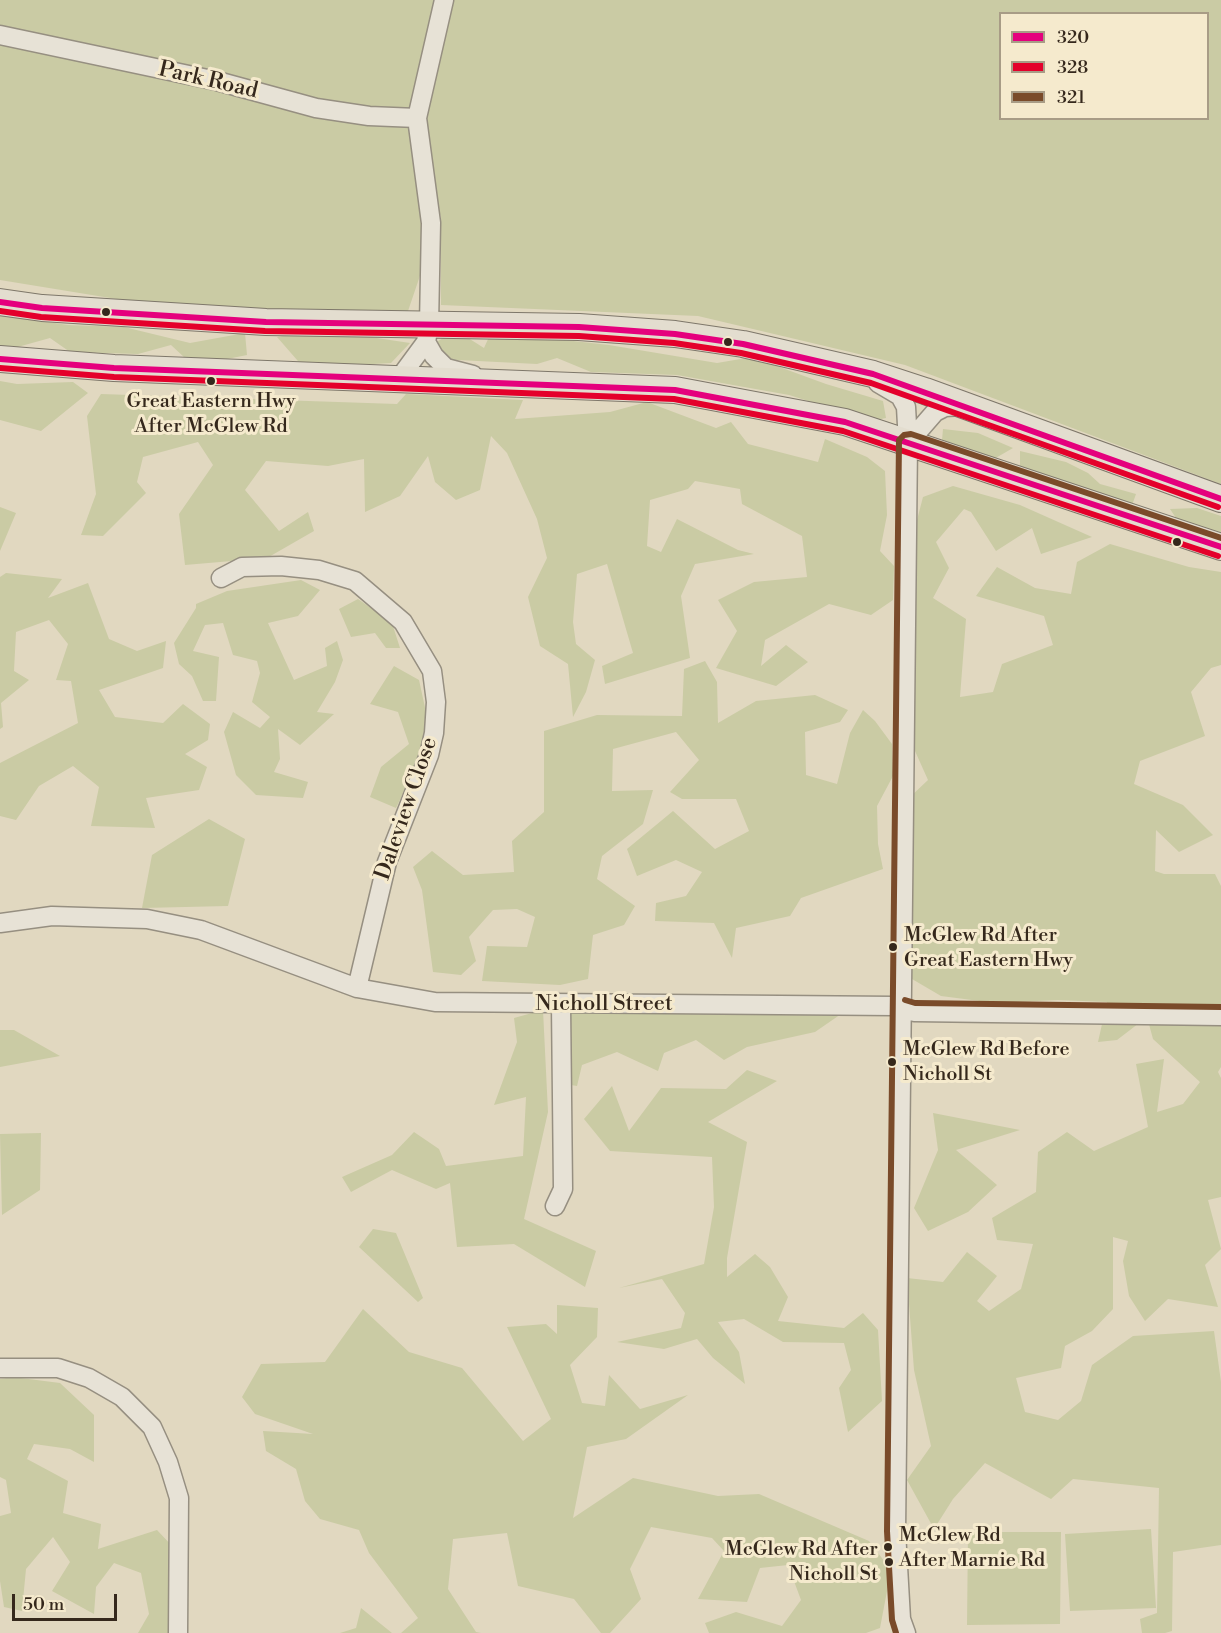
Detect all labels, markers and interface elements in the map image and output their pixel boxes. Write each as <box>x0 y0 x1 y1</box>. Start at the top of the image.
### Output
legend <box>999 12 1209 120</box>
text: 320 <box>1057 26 1089 49</box>
text: 328 <box>1057 56 1088 79</box>
street label: Park Road <box>156 57 260 105</box>
text: 321 <box>1057 86 1085 109</box>
unlabelled marker <box>100 306 112 318</box>
unlabelled marker <box>722 336 734 348</box>
marker: Great Eastern Hwy After McGlew Rd <box>205 375 217 387</box>
place label: Great Eastern Hwy After McGlew Rd <box>127 390 295 437</box>
unlabelled marker <box>1171 536 1183 548</box>
street label: Daleview Close <box>370 734 444 884</box>
place label: McGlew Rd After Great Eastern Hwy <box>904 924 1073 971</box>
marker: McGlew Rd After Great Eastern Hwy <box>887 941 899 953</box>
street label: Nicholl Street <box>535 992 673 1018</box>
place label: McGlew Rd Before Nicholl St <box>903 1038 1069 1085</box>
marker: McGlew Rd Before Nicholl St <box>886 1056 898 1068</box>
place label: McGlew Rd After Marnie Rd <box>899 1524 1045 1571</box>
place label: McGlew Rd After Nicholl St <box>725 1538 878 1585</box>
marker: McGlew Rd After Marnie Rd <box>882 1541 894 1553</box>
marker: McGlew Rd After Nicholl St <box>883 1556 895 1568</box>
scale bar <box>15 1582 120 1620</box>
text: 50 m <box>23 1593 64 1616</box>

